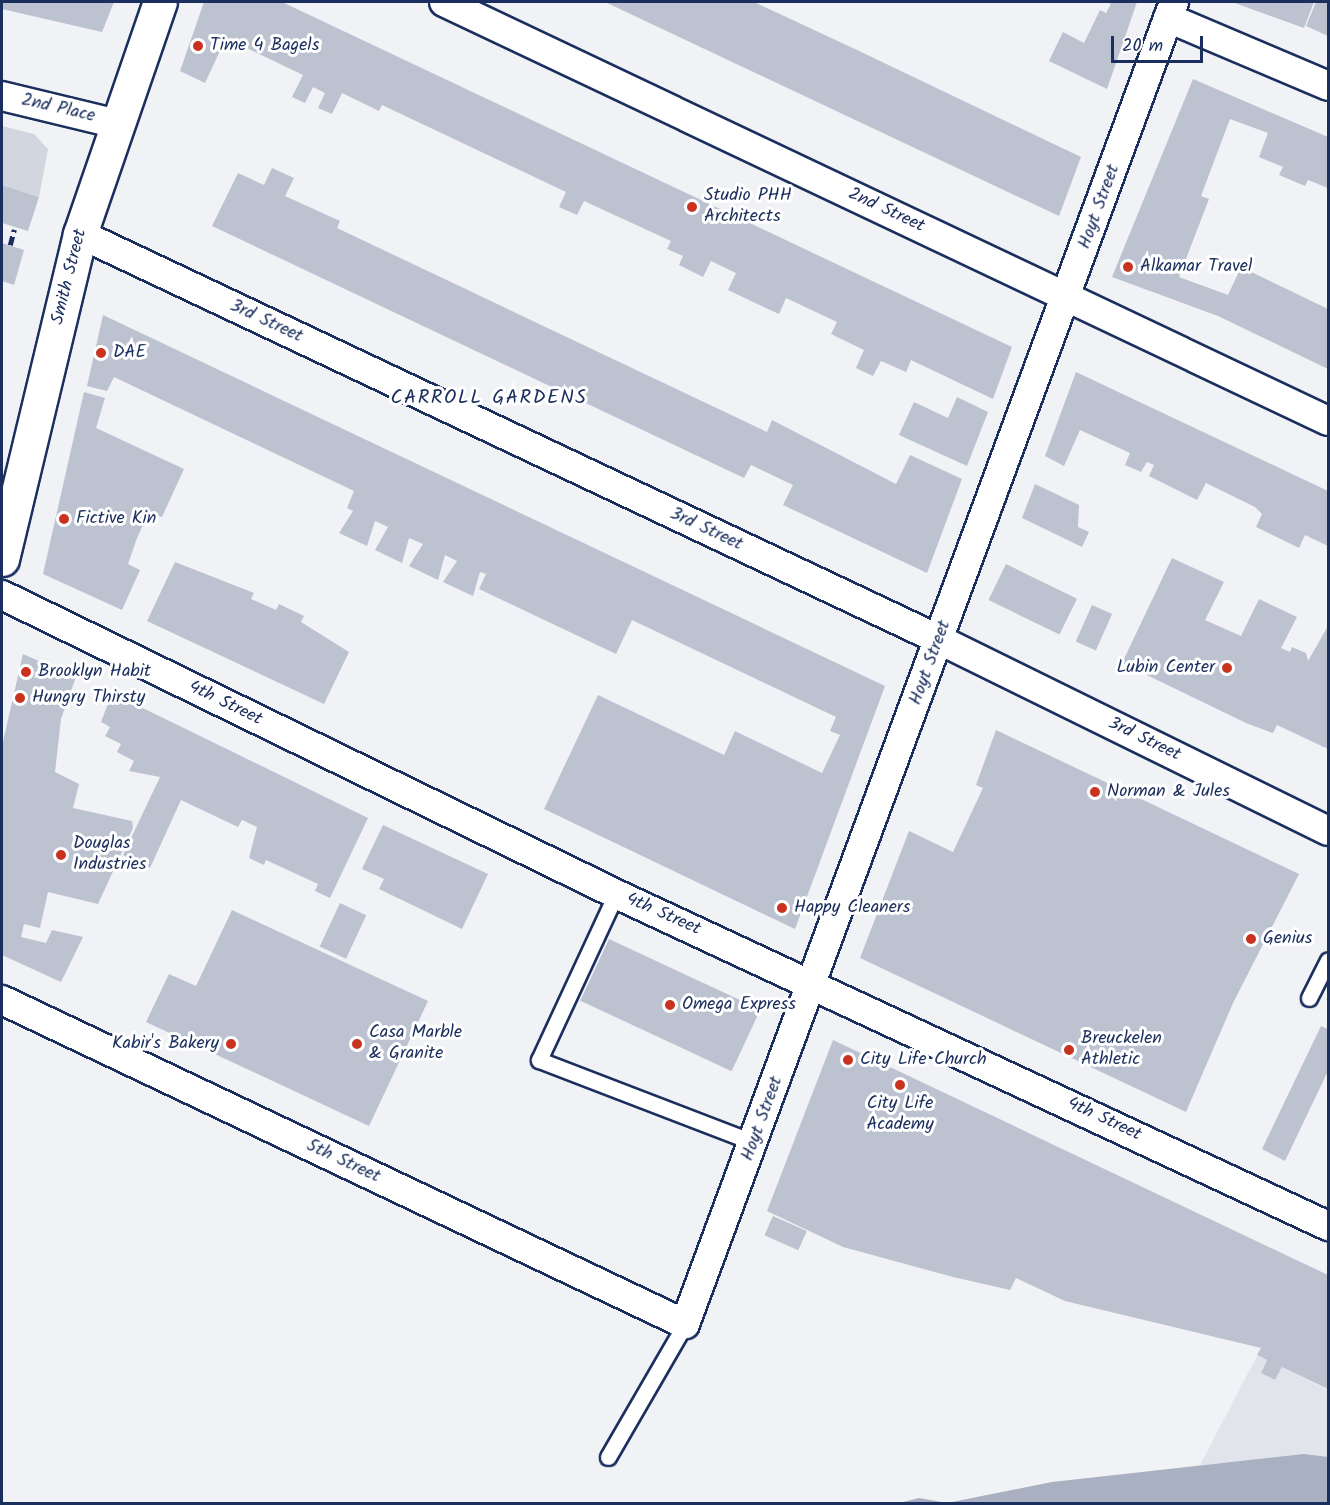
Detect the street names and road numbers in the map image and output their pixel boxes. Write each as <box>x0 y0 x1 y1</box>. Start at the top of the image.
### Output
street label: 2nd Place <box>19 90 97 128</box>
street label: Hoyt Street <box>1075 162 1125 252</box>
street label: 2nd Street <box>844 184 928 238</box>
street label: Smith Street <box>48 227 92 327</box>
street label: 3rd Street <box>226 296 306 348</box>
street label: 3rd Street <box>666 504 746 556</box>
street label: Hoyt Street <box>906 618 956 708</box>
street label: 4th Street <box>185 677 265 731</box>
street label: 3rd Street <box>1104 713 1184 767</box>
street label: 4th Street <box>622 889 704 941</box>
street label: Hoyt Street <box>738 1074 788 1164</box>
street label: 4th Street <box>1063 1093 1145 1147</box>
street label: 5th Street <box>303 1135 383 1189</box>

